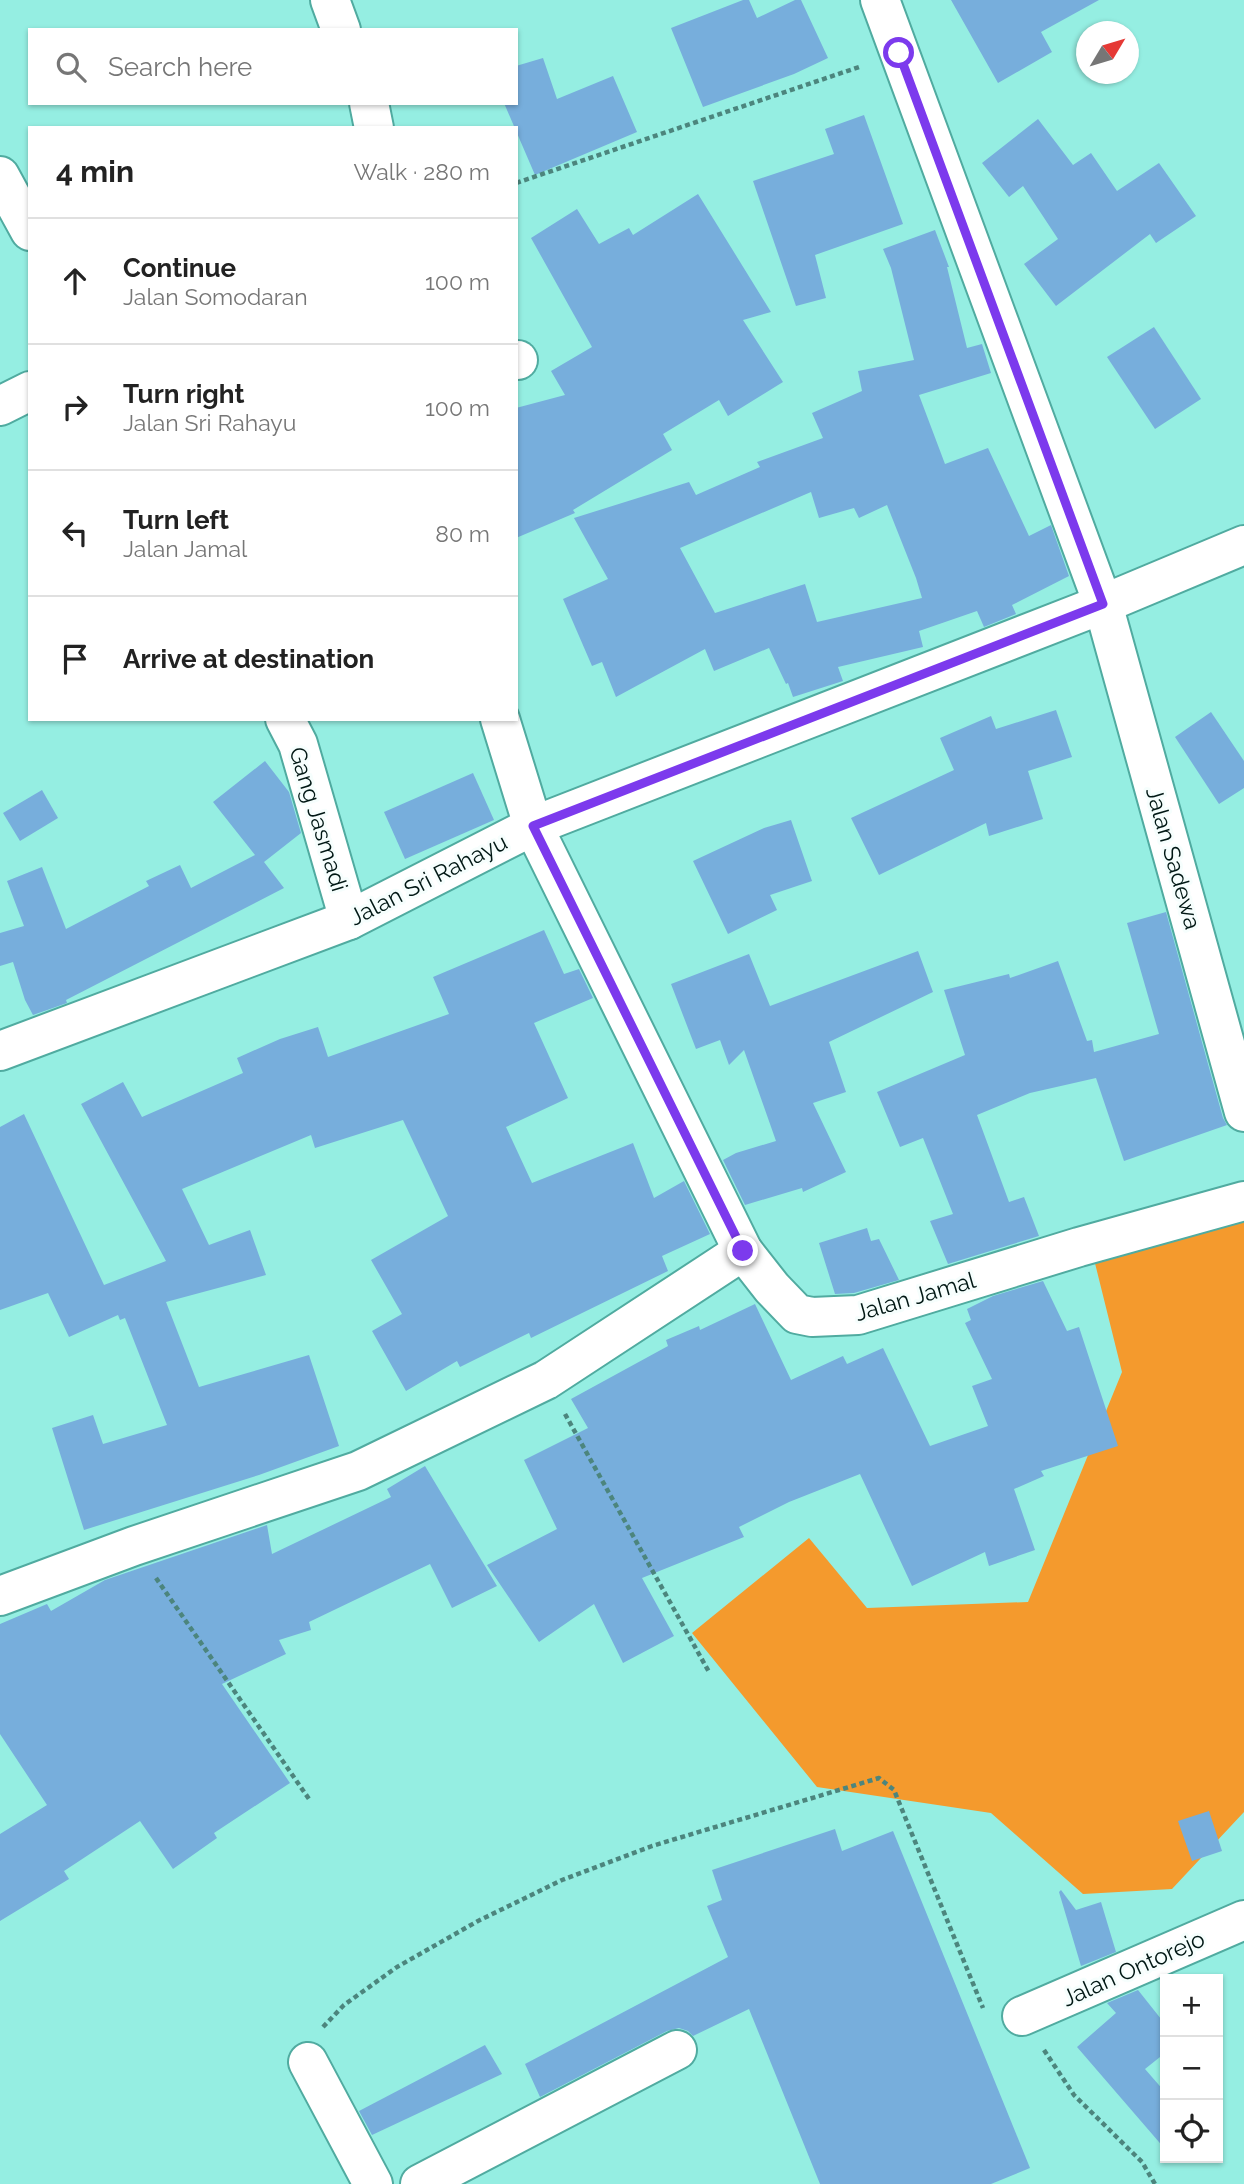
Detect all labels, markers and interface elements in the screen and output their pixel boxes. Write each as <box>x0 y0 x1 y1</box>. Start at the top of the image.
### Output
north arrow <box>1076 21 1139 84</box>
search box <box>28 28 518 105</box>
route start <box>883 37 914 68</box>
icon: search <box>52 48 90 86</box>
text: Search here <box>108 52 252 82</box>
text: 4 min <box>56 154 134 189</box>
text: Walk · 280 m <box>353 158 490 185</box>
text: Continue <box>123 253 236 283</box>
icon: ahead <box>56 262 94 300</box>
text: 100 m <box>425 268 490 295</box>
text: Jalan Somodaran <box>123 283 308 310</box>
text: Turn right <box>123 379 244 409</box>
icon: right <box>56 388 94 426</box>
text: 100 m <box>425 394 490 421</box>
text: Jalan Sri Rahayu <box>123 409 296 436</box>
text: Turn left <box>123 505 229 535</box>
icon: left <box>56 514 94 552</box>
text: 80 m <box>435 520 490 547</box>
text: Jalan Jamal <box>123 535 247 562</box>
icon: arrive <box>56 640 94 678</box>
text: Arrive at destination <box>123 644 374 674</box>
street label: Gang Jasmadi <box>284 744 354 894</box>
street label: Jalan Sadewa <box>1141 784 1207 932</box>
street label: Jalan Sri Rahayu <box>345 828 511 930</box>
route end <box>727 1235 758 1266</box>
street label: Jalan Jamal <box>852 1266 979 1326</box>
street label: Jalan Ontorejo <box>1058 1925 1208 2011</box>
map controls <box>1160 1974 1223 2163</box>
button: + <box>1160 1974 1223 2037</box>
button: − <box>1160 2037 1223 2100</box>
button: locate <box>1160 2100 1223 2163</box>

